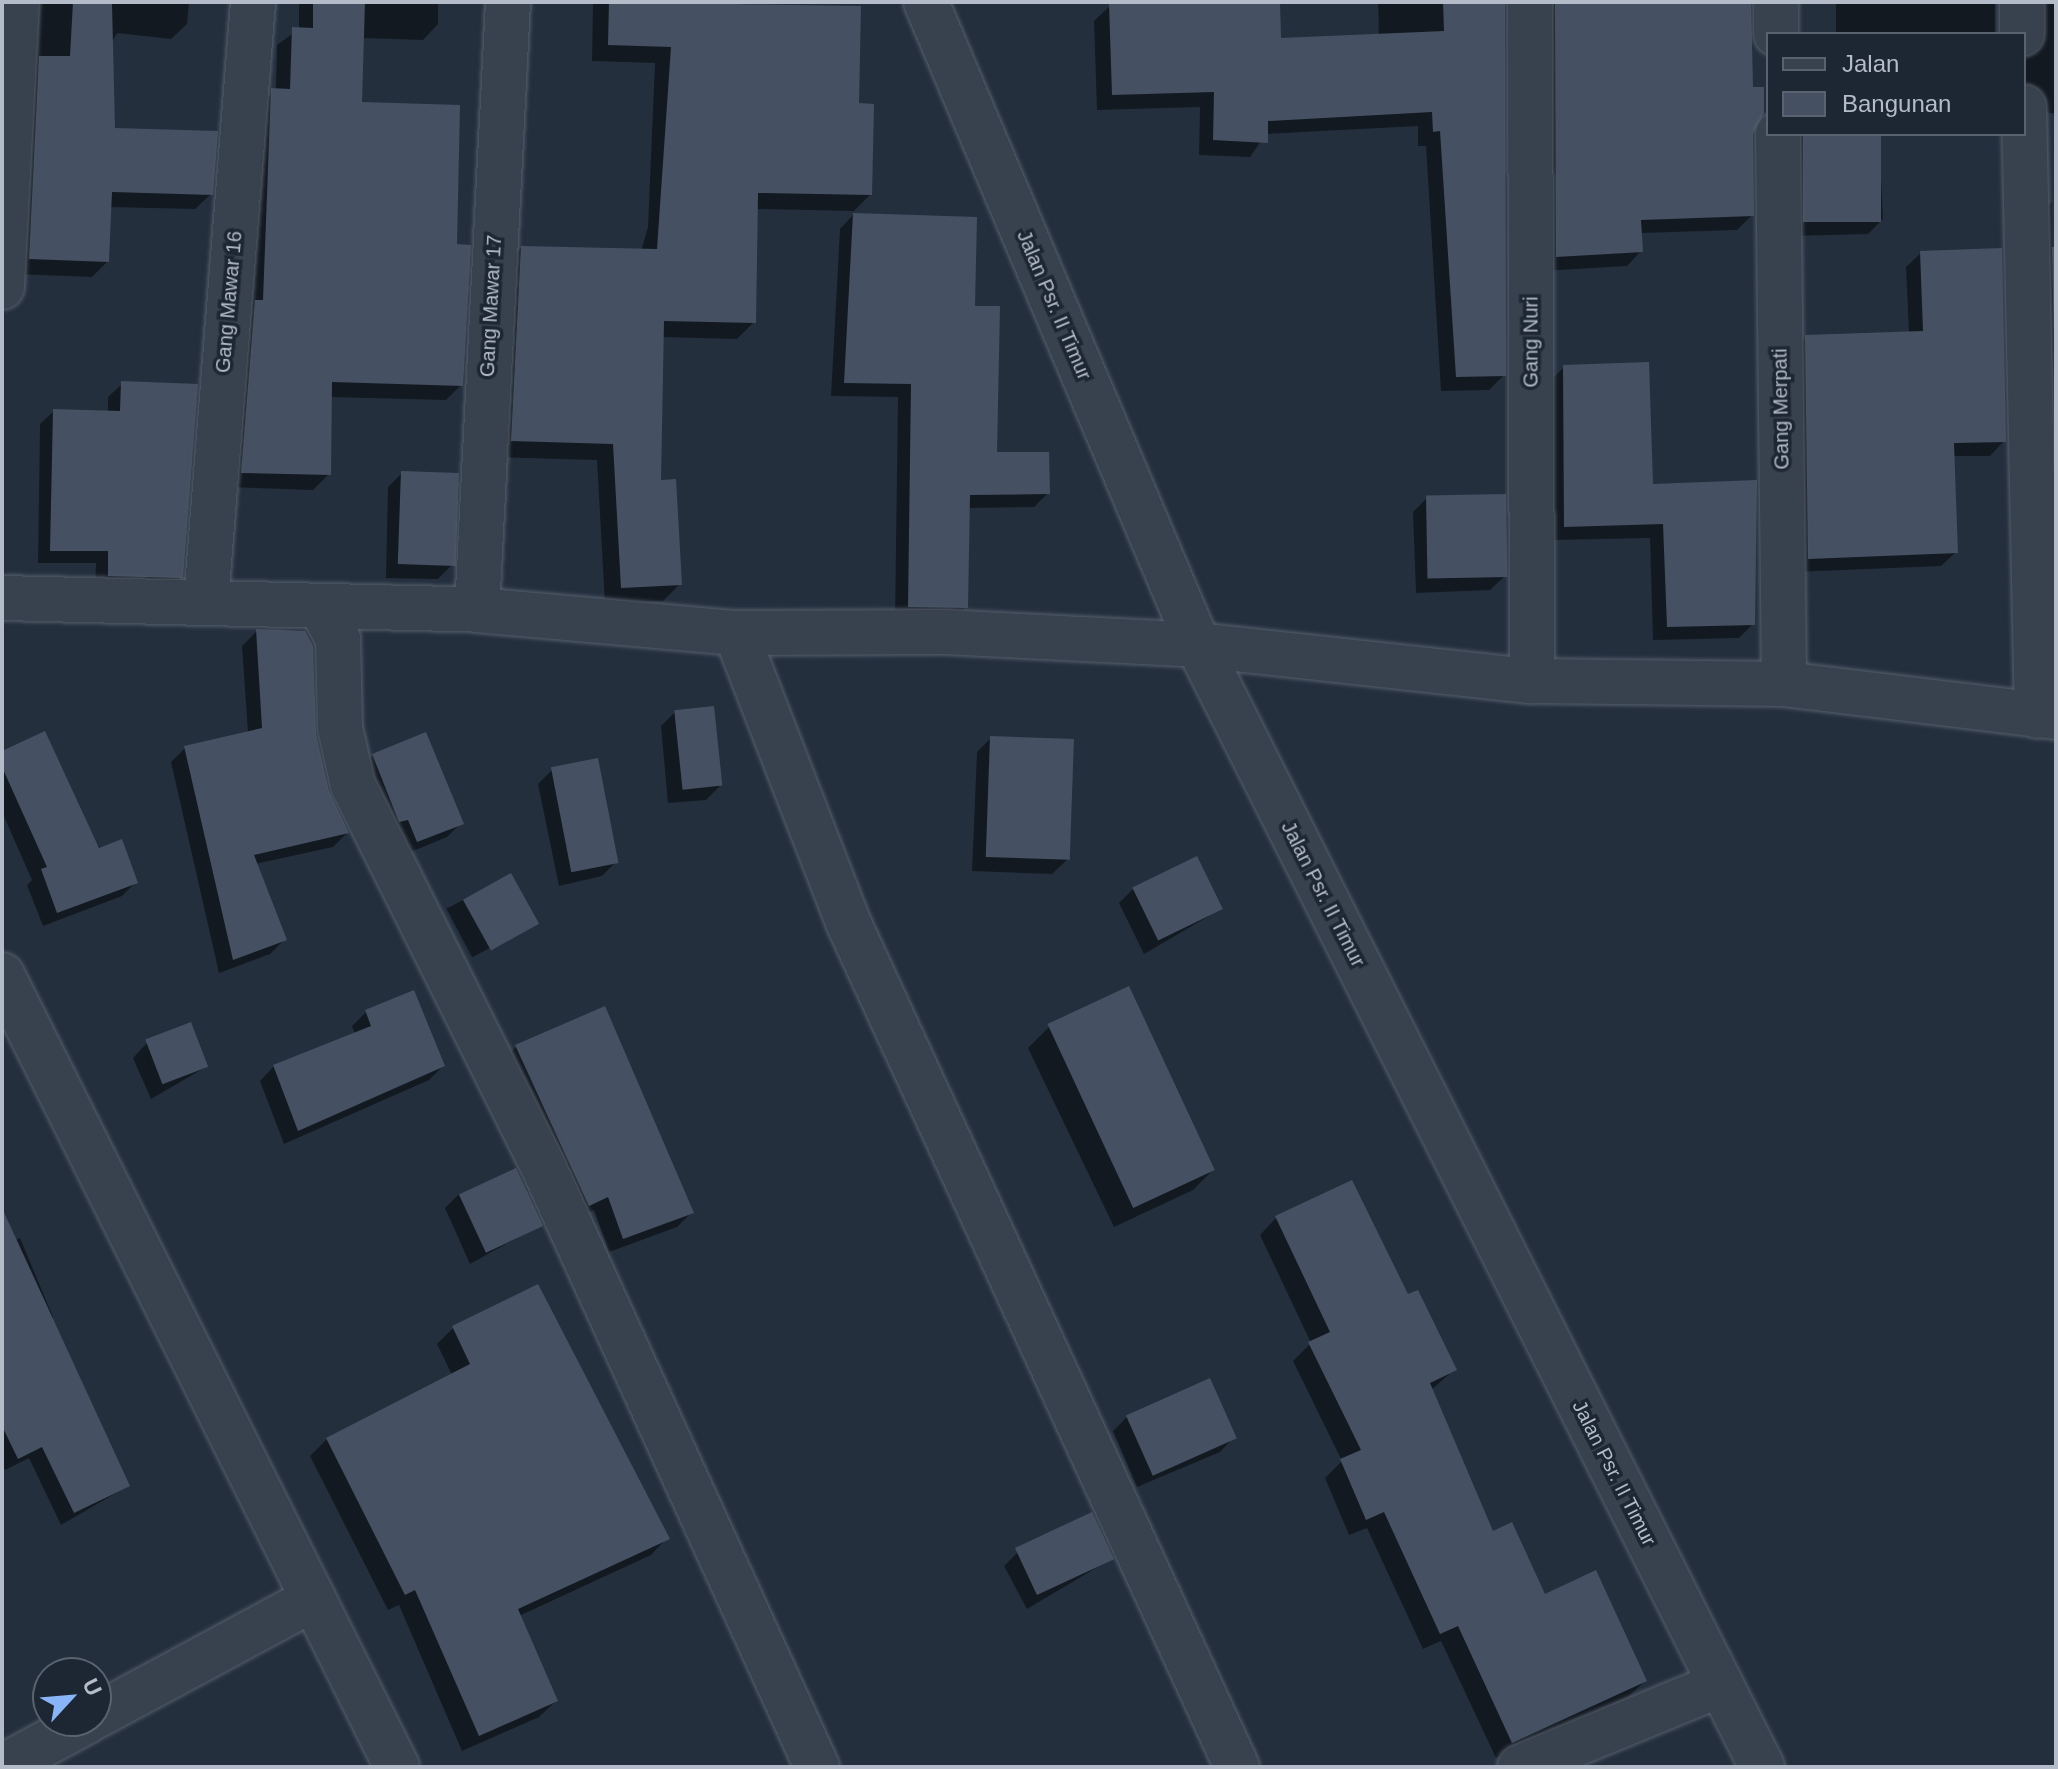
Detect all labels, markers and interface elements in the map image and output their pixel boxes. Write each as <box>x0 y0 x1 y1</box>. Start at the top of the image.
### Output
legend <box>1766 32 2026 136</box>
text: Jalan <box>1842 50 1899 77</box>
text: Bangunan <box>1842 90 1951 117</box>
street label: Jalan Psr. II Timur <box>1012 226 1096 384</box>
street label: Gang Mawar 16 <box>211 230 247 374</box>
street label: Gang Mawar 17 <box>475 234 507 378</box>
street label: Gang Nuri <box>1519 296 1543 388</box>
street label: Gang Merpati <box>1768 348 1794 470</box>
street label: Jalan Psr. II Timur <box>1276 817 1370 971</box>
street label: Jalan Psr. II Timur <box>1567 1396 1661 1550</box>
north arrow <box>32 1657 112 1737</box>
text: U <box>78 1675 107 1700</box>

